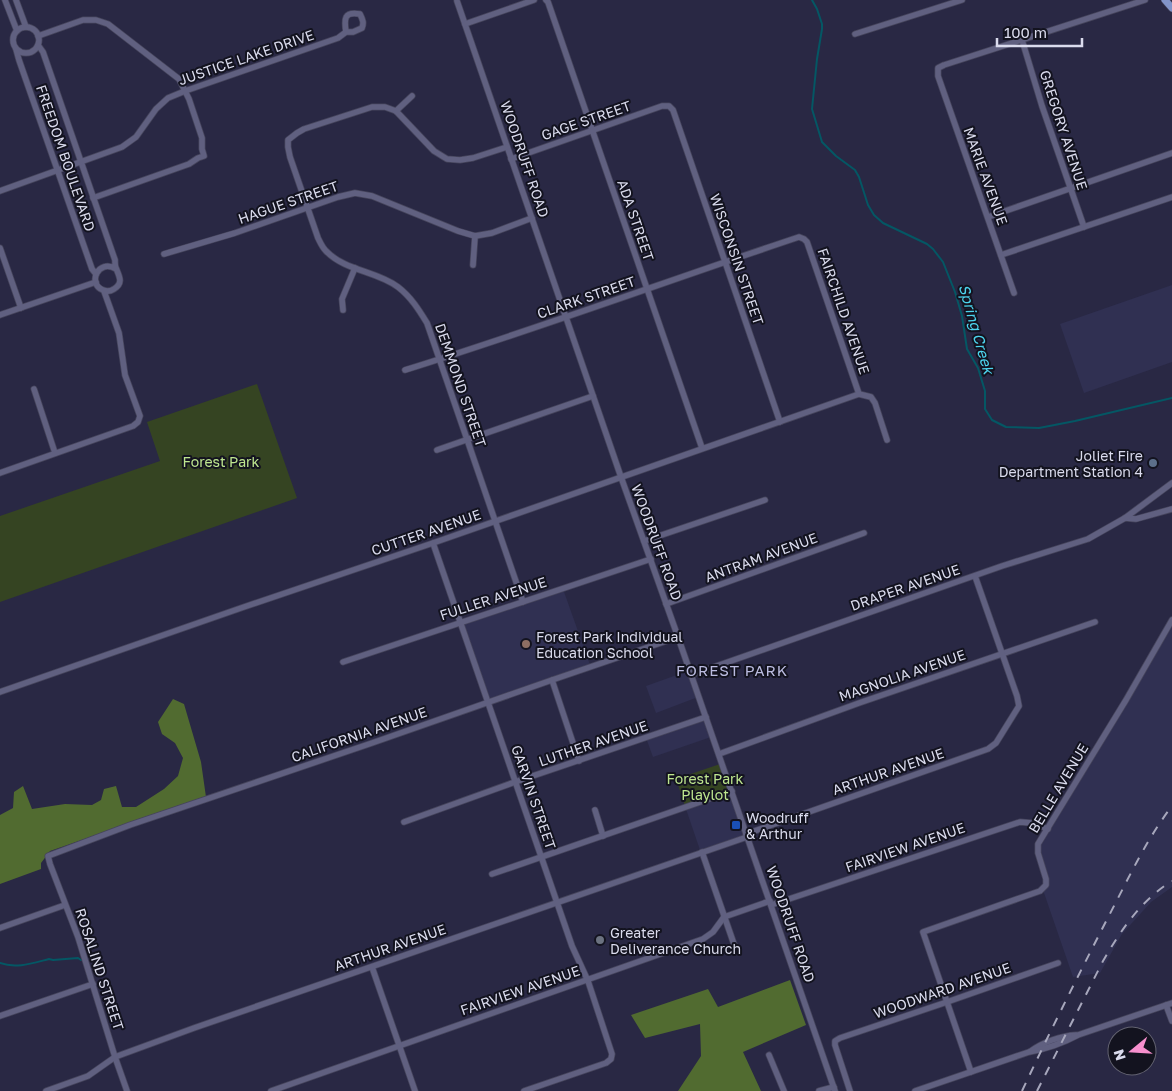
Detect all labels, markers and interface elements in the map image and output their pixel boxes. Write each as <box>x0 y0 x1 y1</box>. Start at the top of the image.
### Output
scale bar <box>997 15 1082 47</box>
text: 100 m <box>1004 23 1047 41</box>
street label: JUSTICE LAKE DRIVE <box>176 26 316 88</box>
street label: GREGORY AVENUE <box>1037 68 1091 192</box>
street label: FREEDOM BOULEVARD <box>33 82 99 234</box>
street label: GAGE STREET <box>539 97 633 143</box>
street label: WOODRUFF ROAD <box>497 98 553 220</box>
street label: MARIE AVENUE <box>960 125 1012 227</box>
street label: HAGUE STREET <box>236 177 341 227</box>
street label: ADA STREET <box>614 177 658 263</box>
street label: WISCONSIN STREET <box>707 191 768 327</box>
street label: FAIRCHILD AVENUE <box>814 246 874 376</box>
street label: CLARK STREET <box>535 272 638 322</box>
water label: Spring Creek <box>955 282 999 378</box>
street label: DEMMOND STREET <box>432 321 490 449</box>
place label: Joliet Fire Department Station 4 <box>999 447 1143 480</box>
park label: Forest Park <box>183 453 260 470</box>
marker: Joliet Fire Department Station 4 <box>1147 457 1159 469</box>
street label: WOODRUFF ROAD <box>628 482 686 602</box>
street label: CUTTER AVENUE <box>369 505 483 559</box>
street label: ANTRAM AVENUE <box>702 529 820 585</box>
street label: DRAPER AVENUE <box>848 560 962 614</box>
street label: FULLER AVENUE <box>437 573 549 623</box>
place label: Forest Park Individual Education School <box>536 628 683 661</box>
marker: Forest Park Individual Education School <box>520 638 532 650</box>
street label: MAGNOLIA AVENUE <box>836 645 968 705</box>
district label: FOREST PARK <box>676 661 788 679</box>
street label: CALIFORNIA AVENUE <box>289 703 429 765</box>
street label: LUTHER AVENUE <box>536 716 650 770</box>
street label: BELLE AVENUE <box>1025 740 1091 836</box>
street label: GARVIN STREET <box>508 743 560 852</box>
street label: ARTHUR AVENUE <box>830 744 946 798</box>
park label: Forest Park Playlot <box>667 770 744 803</box>
place label: Woodruff & Arthur <box>746 809 809 842</box>
marker: Woodruff & Arthur <box>730 819 742 831</box>
street label: FAIRVIEW AVENUE <box>843 819 967 875</box>
street label: WOODRUFF ROAD <box>763 863 819 985</box>
street label: ROSALIND STREET <box>72 906 128 1032</box>
street label: ARTHUR AVENUE <box>332 920 448 974</box>
place label: Greater Deliverance Church <box>610 924 741 957</box>
marker: Greater Deliverance Church <box>594 934 606 946</box>
street label: WOODWARD AVENUE <box>871 959 1013 1021</box>
street label: FAIRVIEW AVENUE <box>458 962 582 1018</box>
north arrow <box>1107 1026 1157 1076</box>
text: N <box>1109 1047 1129 1063</box>

